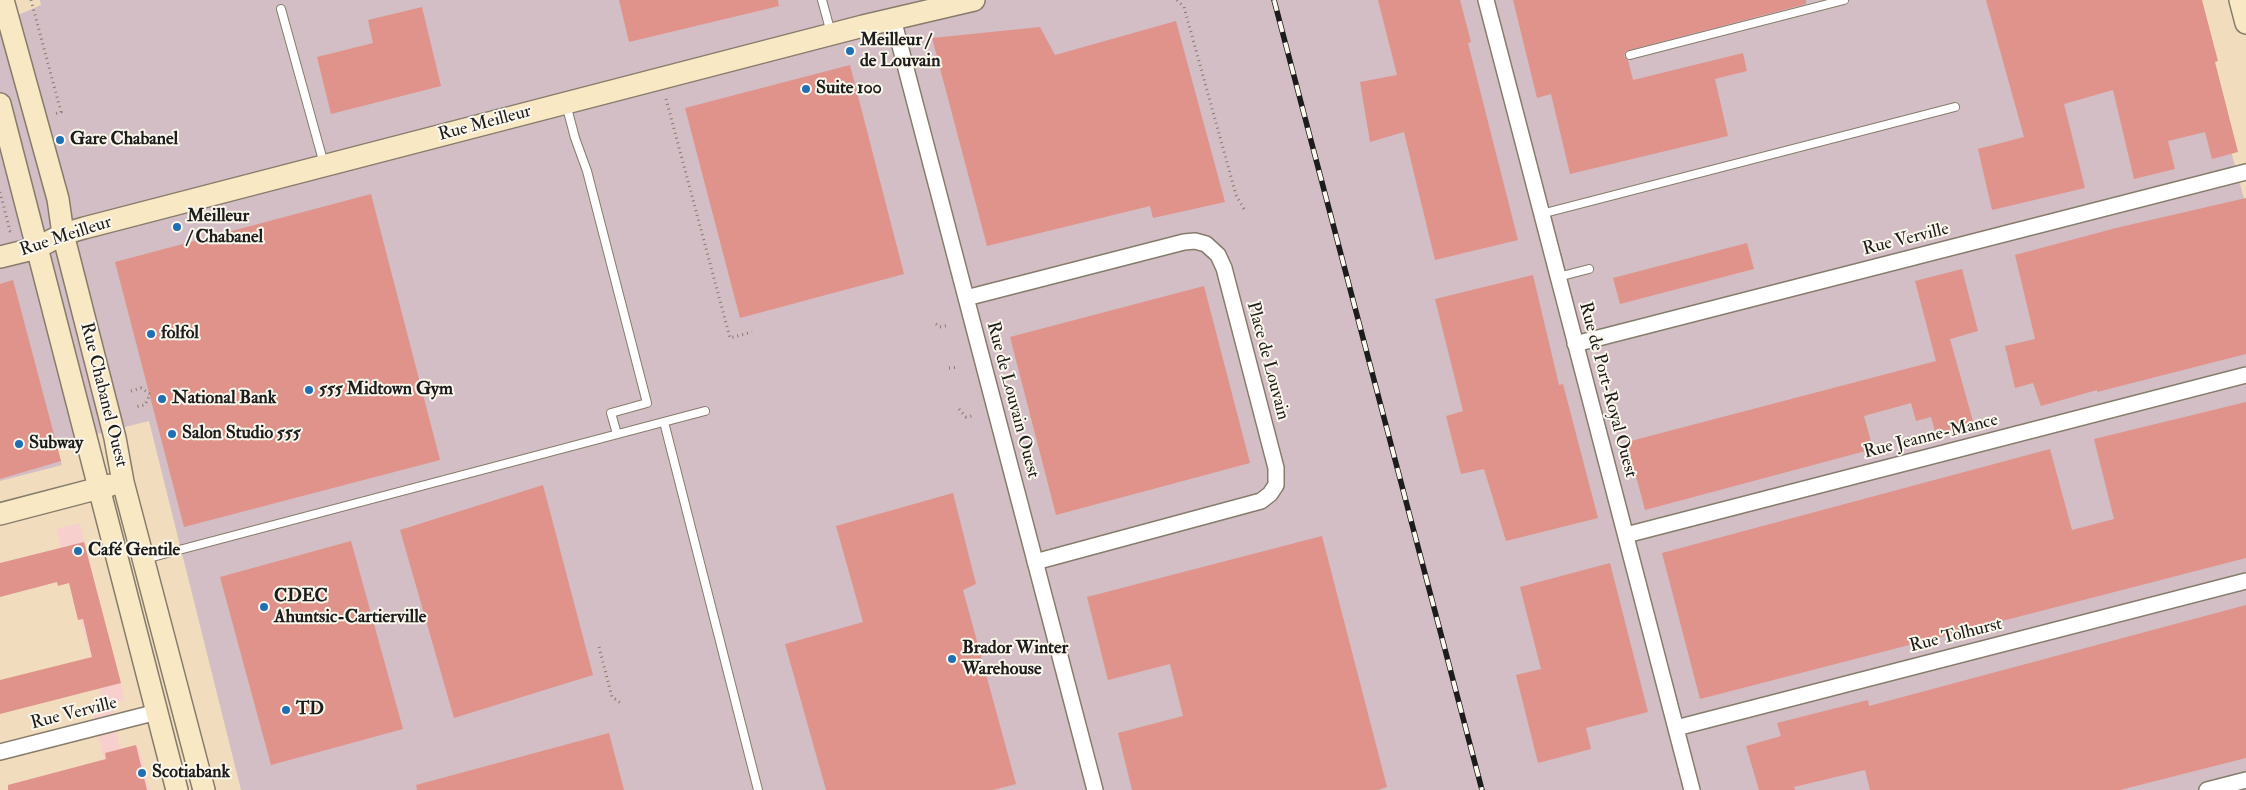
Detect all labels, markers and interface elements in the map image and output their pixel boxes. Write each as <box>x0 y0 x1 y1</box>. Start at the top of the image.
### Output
place label: Meilleur / de Louvain <box>860 30 940 72</box>
marker: Meilleur / de Louvain <box>844 45 856 57</box>
place label: Suite 100 <box>816 78 882 100</box>
marker: Suite 100 <box>800 83 812 95</box>
street label: Rue Meilleur <box>436 101 534 147</box>
place label: Gare Chabanel <box>70 129 178 151</box>
marker: Gare Chabanel <box>54 134 66 146</box>
place label: Meilleur / Chabanel <box>187 206 263 248</box>
street label: Rue Meilleur <box>17 212 115 262</box>
street label: Rue Verville <box>1861 219 1951 261</box>
marker: Meilleur / Chabanel <box>171 221 183 233</box>
street label: Place de Louvain <box>1241 300 1293 422</box>
street label: Rue de Port-Royal Ouest <box>1573 300 1641 480</box>
street label: Rue de Louvain Ouest <box>981 319 1043 481</box>
street label: Rue Chabanel Ouest <box>75 320 131 470</box>
place label: folfol <box>161 323 199 345</box>
marker: folfol <box>145 328 157 340</box>
place label: 555 Midtown Gym <box>319 379 453 401</box>
marker: 555 Midtown Gym <box>303 384 315 396</box>
place label: National Bank <box>172 388 276 410</box>
marker: National Bank <box>156 393 168 405</box>
street label: Rue Jeanne-Mance <box>1862 410 2000 464</box>
place label: Salon Studio 555 <box>182 423 301 445</box>
marker: Salon Studio 555 <box>166 428 178 440</box>
place label: Subway <box>29 433 83 455</box>
marker: Subway <box>13 438 25 450</box>
place label: Café Gentile <box>88 540 180 562</box>
marker: Café Gentile <box>72 545 84 557</box>
place label: CDEC Ahuntsic-Cartierville <box>274 586 426 628</box>
marker: CDEC Ahuntsic-Cartierville <box>258 601 270 613</box>
street label: Rue Tolhurst <box>1907 614 2005 658</box>
place label: Brador Winter Warehouse <box>962 638 1068 681</box>
marker: Brador Winter Warehouse <box>946 653 958 665</box>
street label: Rue Verville <box>29 693 119 735</box>
place label: TD <box>296 699 324 721</box>
marker: TD <box>280 704 292 716</box>
place label: Scotiabank <box>152 762 230 784</box>
marker: Scotiabank <box>136 767 148 779</box>

